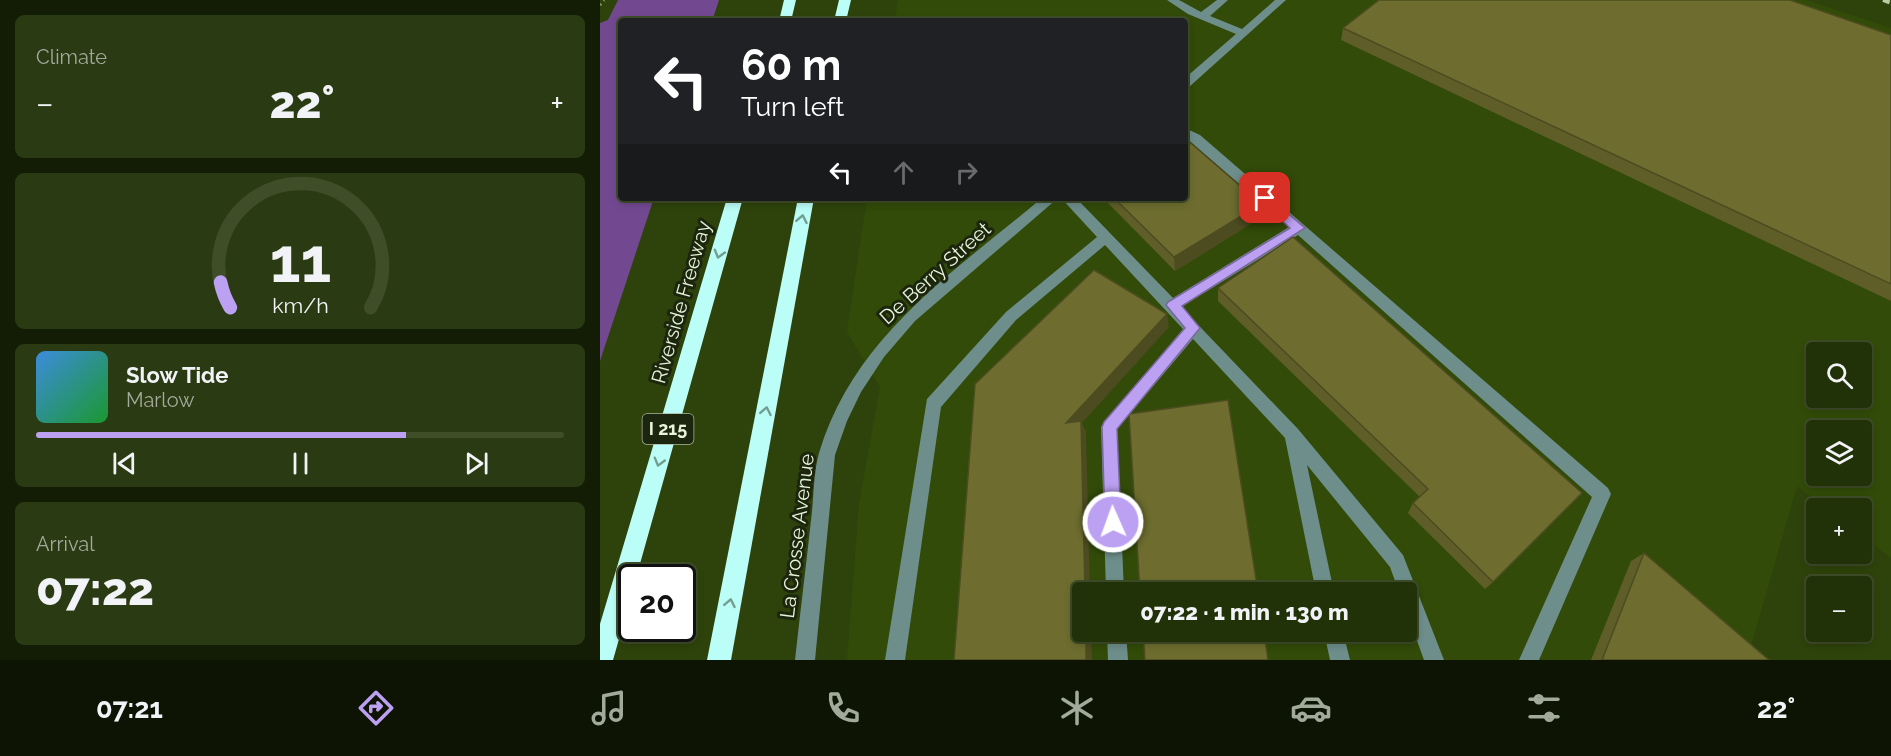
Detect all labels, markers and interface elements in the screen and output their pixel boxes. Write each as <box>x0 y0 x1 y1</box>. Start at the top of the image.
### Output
text: 60 m <box>741 41 841 90</box>
icon: left <box>642 42 720 120</box>
text: Climate <box>36 45 107 69</box>
text: 22° <box>269 76 335 129</box>
text: − <box>36 84 54 123</box>
text: + <box>550 84 564 123</box>
text: Turn left <box>741 91 844 122</box>
icon: left <box>824 156 857 189</box>
icon: ahead <box>887 156 920 189</box>
icon: right <box>950 156 983 189</box>
pin <box>1239 172 1290 223</box>
icon: arrive <box>1248 181 1281 214</box>
one-way arrow <box>795 214 808 224</box>
street label: De Berry Street <box>875 217 996 329</box>
street label: Riverside Freeway <box>646 218 716 386</box>
text: 11 <box>269 223 331 297</box>
one-way arrow <box>714 248 726 259</box>
text: km/h <box>272 293 328 318</box>
map controls <box>1806 342 1872 642</box>
button: search <box>1806 342 1872 408</box>
text: Slow Tide <box>126 362 228 388</box>
text: Marlow <box>126 388 195 412</box>
one-way arrow <box>759 406 772 416</box>
road number: I 215 <box>642 414 694 444</box>
button: layers <box>1806 420 1872 486</box>
icon: previous <box>108 447 141 480</box>
icon: pause <box>284 447 317 480</box>
icon: next <box>460 447 493 480</box>
street label: La Crosse Avenue <box>775 452 819 620</box>
one-way arrow <box>653 457 666 467</box>
position arrow <box>1081 490 1145 554</box>
button: + <box>1806 498 1872 564</box>
text: Arrival <box>36 532 95 556</box>
text: 07:22 <box>36 563 154 616</box>
speed limit sign: 20 <box>618 564 696 642</box>
button: − <box>1806 576 1872 642</box>
one-way arrow <box>723 598 736 608</box>
text: 07:22 · 1 min · 130 m <box>1140 599 1349 625</box>
icon: directions <box>355 687 397 729</box>
icon: music <box>588 687 630 729</box>
icon: phone <box>822 687 864 729</box>
icon: climate <box>1056 687 1098 729</box>
icon: car <box>1290 687 1332 729</box>
icon: filters <box>1523 687 1565 729</box>
text: 07:21 <box>96 693 163 724</box>
text: 22° <box>1757 693 1795 724</box>

